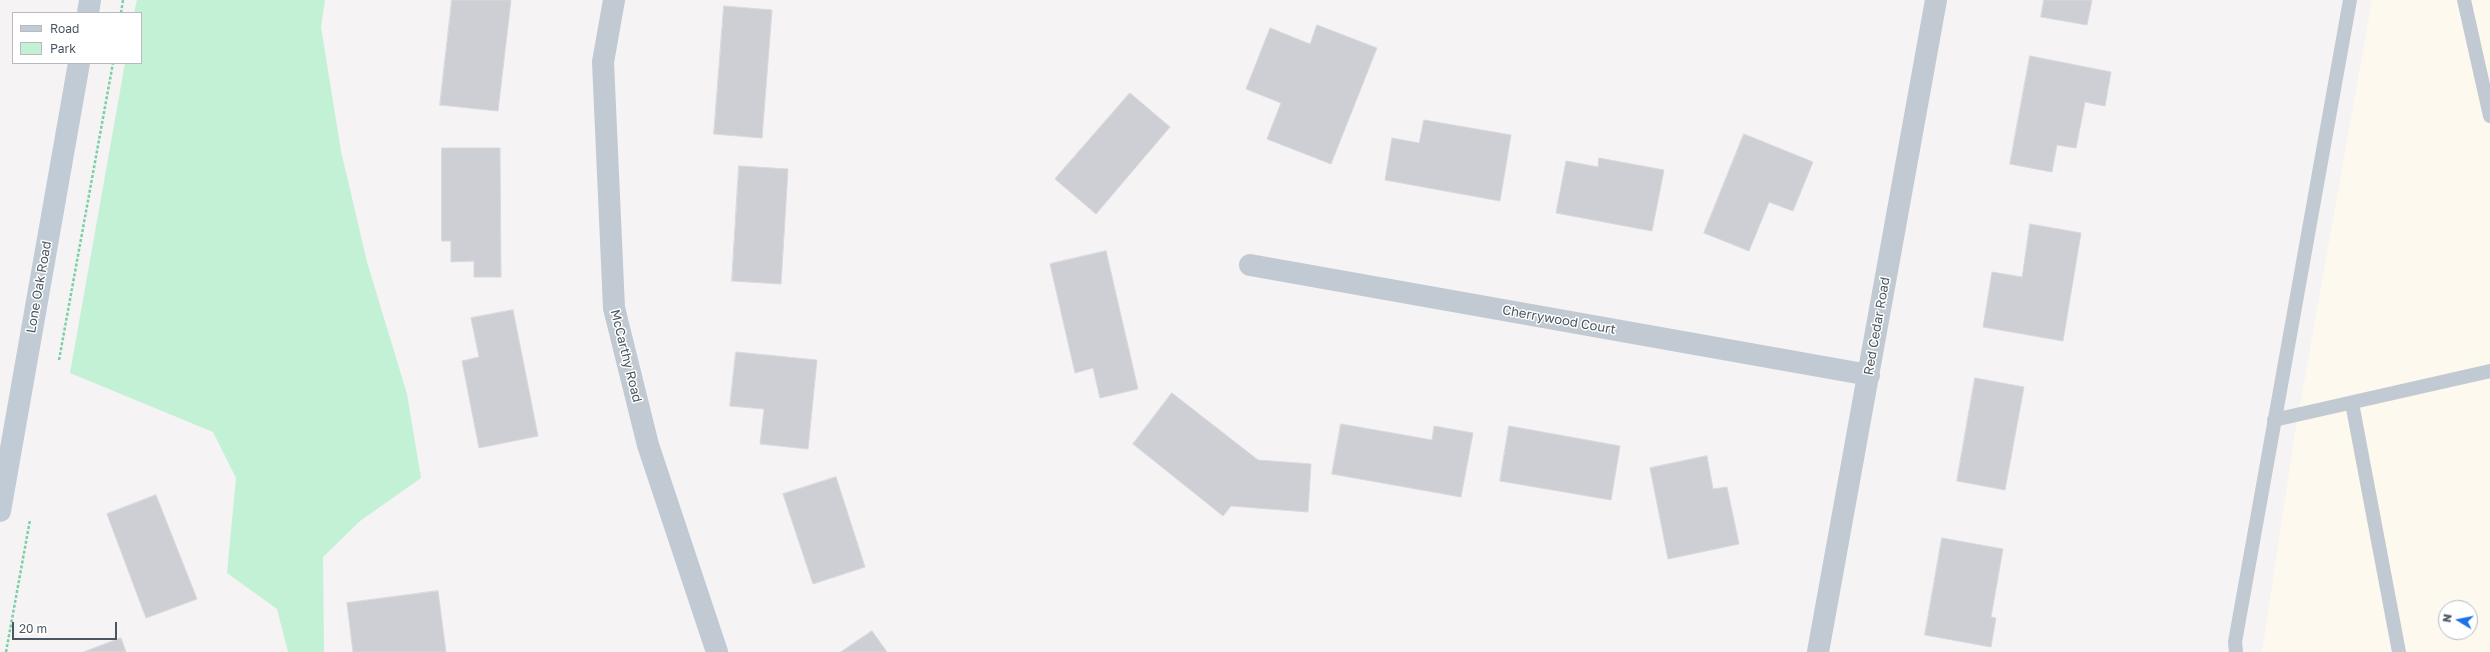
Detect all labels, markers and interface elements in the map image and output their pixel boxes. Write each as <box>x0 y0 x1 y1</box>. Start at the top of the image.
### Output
legend <box>12 12 142 64</box>
text: Road <box>50 21 79 36</box>
text: Park <box>50 41 76 56</box>
street label: Lone Oak Road <box>23 240 55 334</box>
street label: Red Cedar Road <box>1861 276 1893 376</box>
street label: Cherrywood Court <box>1501 302 1617 338</box>
street label: McCarthy Road <box>607 308 645 404</box>
north arrow <box>2438 600 2478 640</box>
text: N <box>2440 613 2454 623</box>
scale bar <box>14 614 119 640</box>
text: 20 m <box>19 621 47 636</box>

